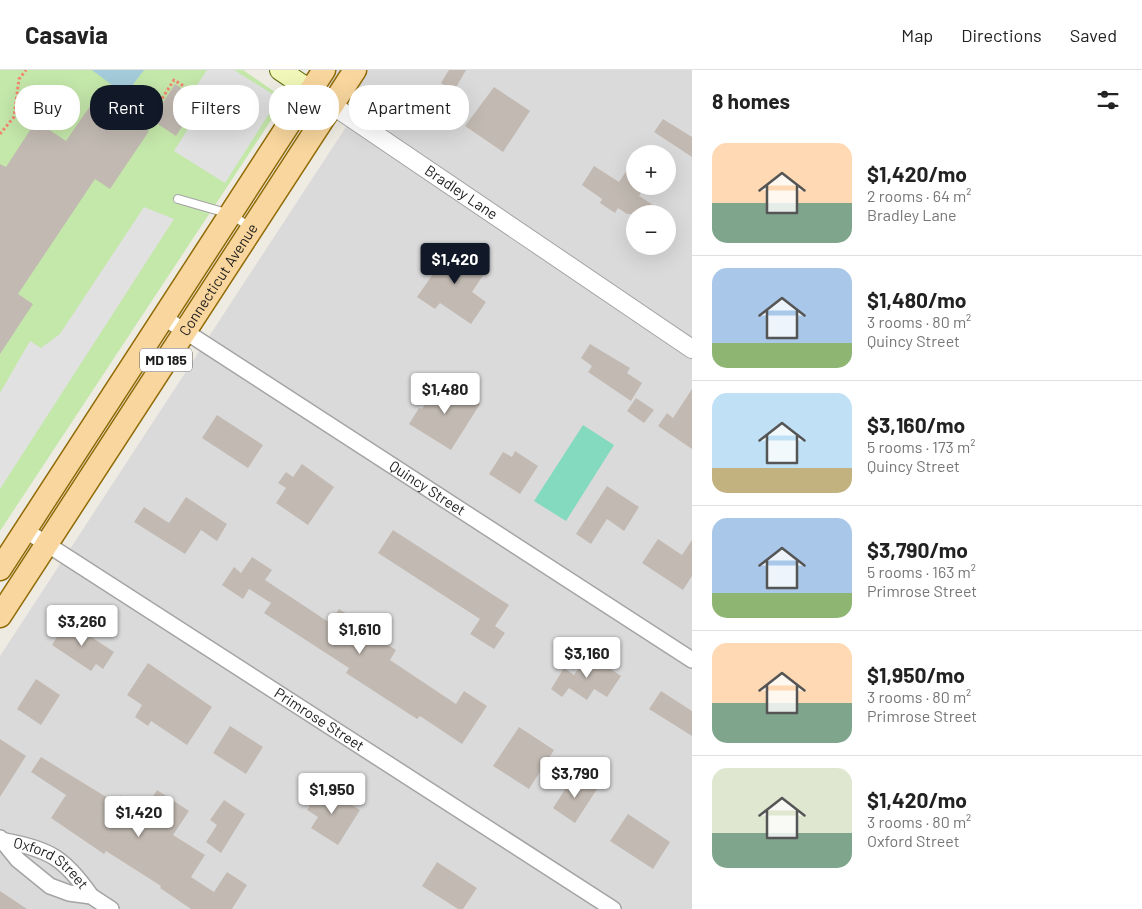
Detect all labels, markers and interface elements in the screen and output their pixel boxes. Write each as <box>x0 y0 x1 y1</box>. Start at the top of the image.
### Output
text: Casavia <box>25 20 108 49</box>
text: Map <box>901 24 933 46</box>
text: Directions <box>961 24 1042 46</box>
text: Saved <box>1070 24 1117 46</box>
chip: Buy <box>15 85 80 130</box>
chip: Rent <box>90 85 163 130</box>
chip: Filters <box>173 85 259 130</box>
chip: New <box>269 85 339 130</box>
chip: Apartment <box>349 85 469 130</box>
icon: filters <box>1094 86 1122 114</box>
text: 8 homes <box>712 88 790 113</box>
map controls <box>626 145 676 255</box>
button: + <box>626 145 676 195</box>
street label: Bradley Lane <box>422 161 502 223</box>
text: $1,420/mo <box>867 161 967 186</box>
icon: home <box>752 163 812 223</box>
text: 2 rooms · 64 m² <box>867 186 971 205</box>
button: − <box>626 205 676 255</box>
text: Bradley Lane <box>867 205 957 224</box>
street label: Connecticut Avenue <box>175 220 261 339</box>
pin: $1,420 <box>414 242 496 285</box>
text: $1,420 <box>432 249 478 268</box>
text: $1,480/mo <box>867 287 967 312</box>
icon: home <box>752 288 812 348</box>
text: 3 rooms · 80 m² <box>867 312 971 331</box>
text: Quincy Street <box>867 331 960 350</box>
road number: MD 185 <box>140 348 192 372</box>
pin: $1,480 <box>404 372 486 415</box>
text: $1,480 <box>422 379 468 398</box>
text: $3,160/mo <box>867 412 965 437</box>
icon: home <box>752 413 812 473</box>
text: 5 rooms · 173 m² <box>867 437 975 456</box>
street label: Quincy Street <box>386 456 469 519</box>
text: Quincy Street <box>867 456 960 475</box>
text: $3,790/mo <box>867 537 968 562</box>
icon: home <box>752 538 812 598</box>
text: 5 rooms · 163 m² <box>867 562 976 581</box>
text: Primrose Street <box>867 581 977 600</box>
pin: $3,260 <box>41 604 123 647</box>
text: $3,260 <box>58 611 106 630</box>
pin: $1,610 <box>319 612 401 655</box>
text: $1,610 <box>339 619 381 638</box>
pin: $3,160 <box>546 636 628 679</box>
text: $3,160 <box>564 643 610 662</box>
text: $1,950/mo <box>867 662 965 687</box>
icon: home <box>752 663 812 723</box>
street label: Primrose Street <box>271 683 368 754</box>
text: 3 rooms · 80 m² <box>867 687 971 706</box>
text: Primrose Street <box>867 706 977 725</box>
pin: $3,790 <box>534 756 616 799</box>
text: $3,790 <box>551 763 599 782</box>
pin: $1,950 <box>291 772 373 815</box>
text: $1,950 <box>309 779 355 798</box>
text: $1,420/mo <box>867 787 967 812</box>
icon: home <box>752 788 812 848</box>
pin: $1,420 <box>98 796 180 838</box>
text: $1,420 <box>116 802 162 821</box>
text: 3 rooms · 80 m² <box>867 812 971 831</box>
text: Oxford Street <box>867 831 960 850</box>
street label: Oxford Street <box>12 833 93 892</box>

